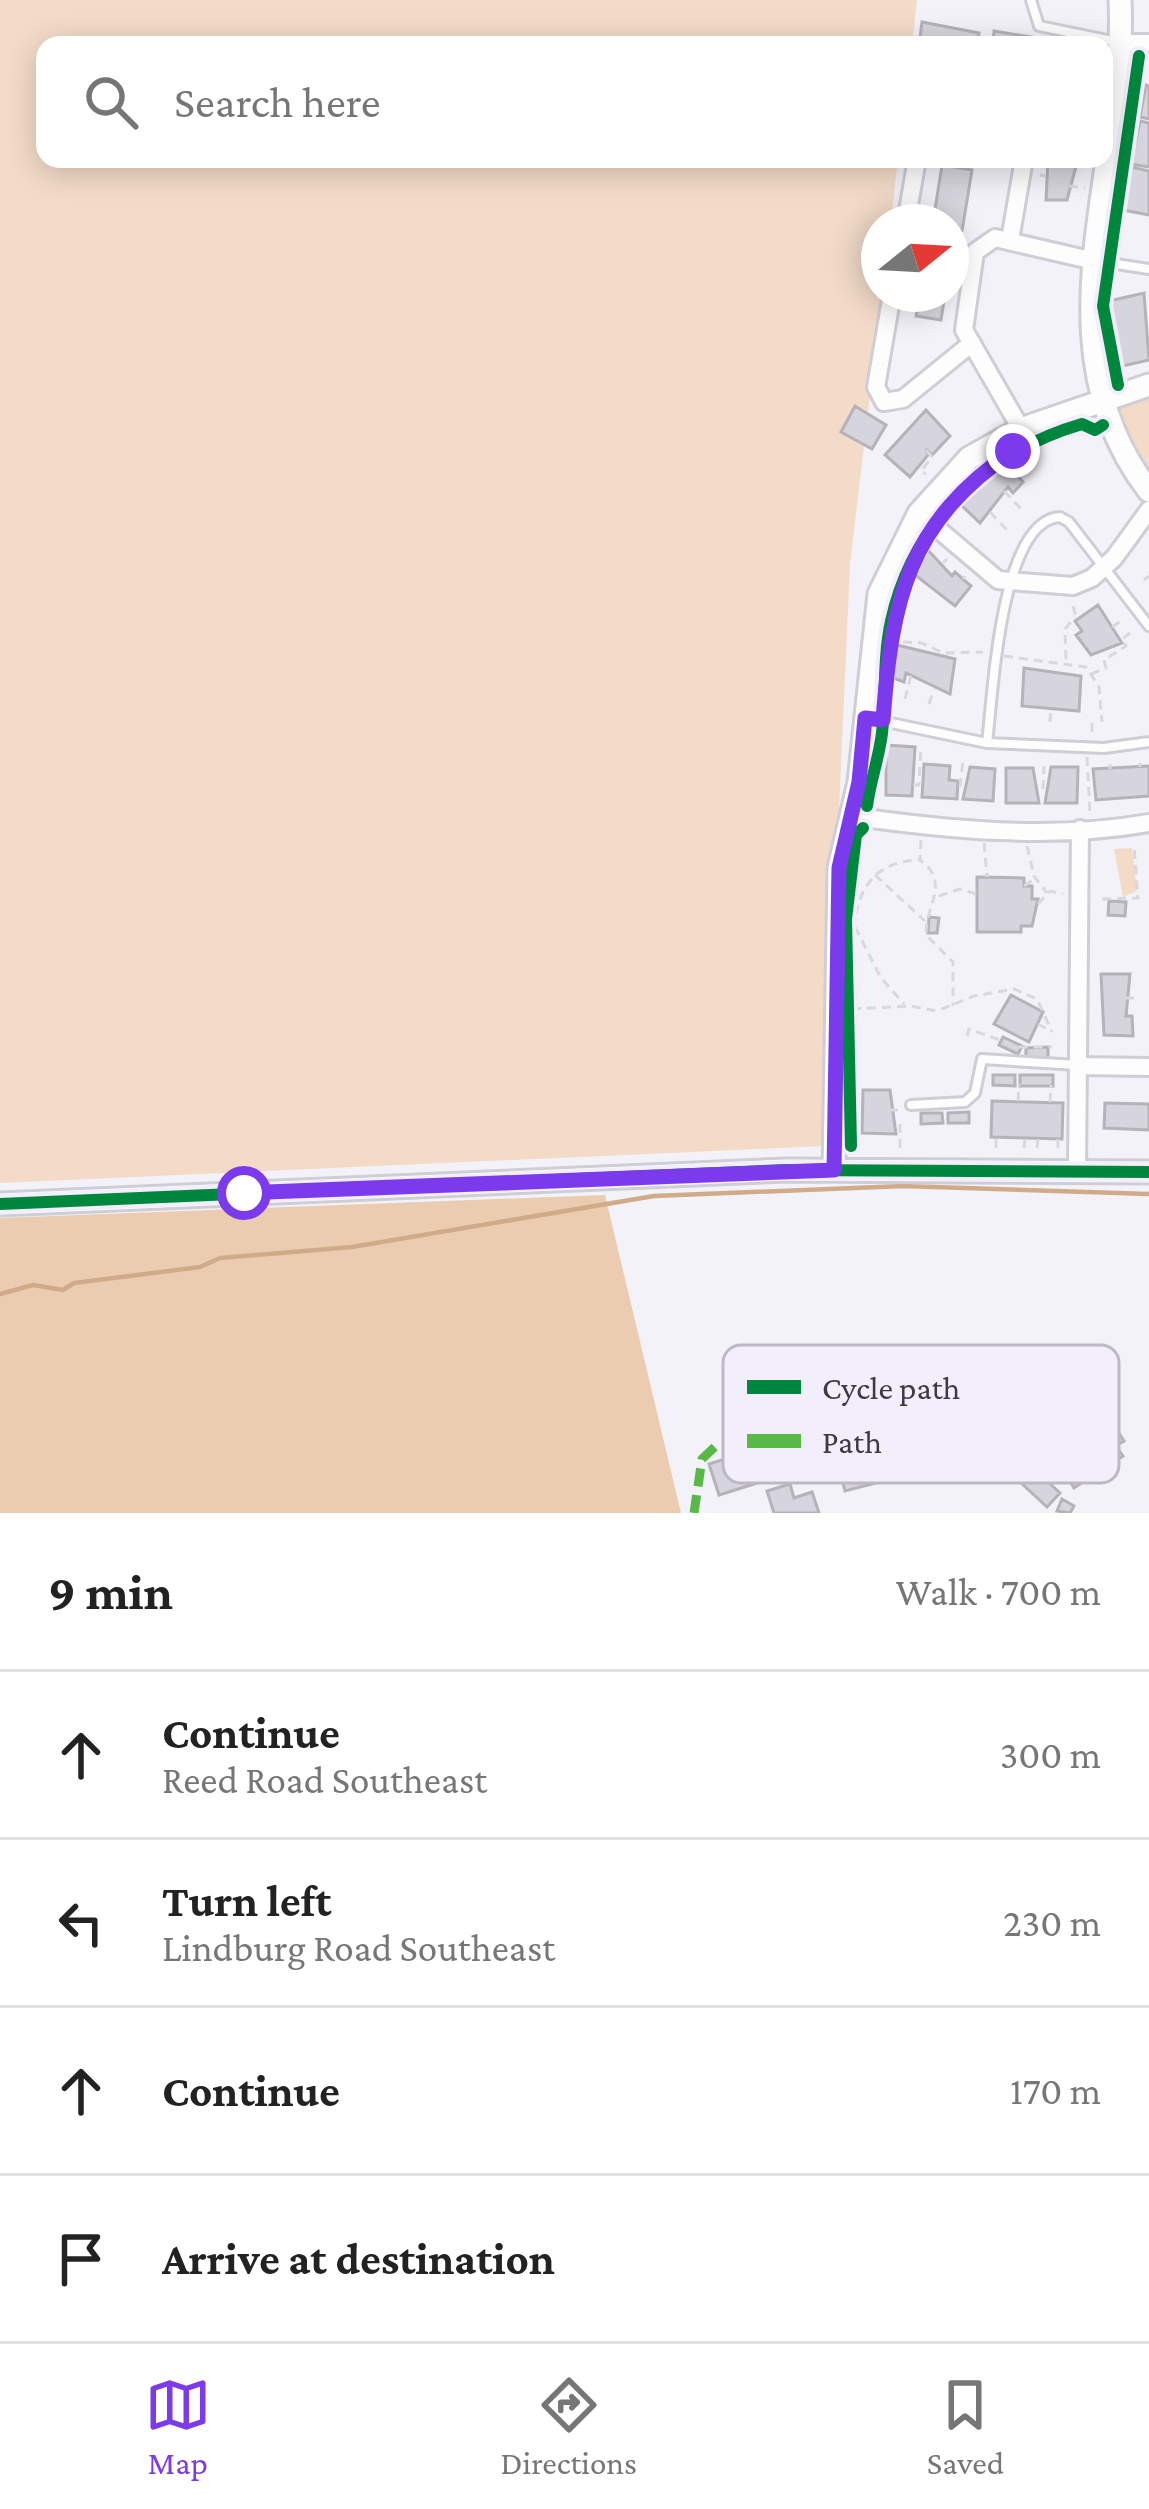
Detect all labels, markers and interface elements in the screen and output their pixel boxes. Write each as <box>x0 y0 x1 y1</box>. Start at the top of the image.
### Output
search box <box>36 36 1113 168</box>
icon: search <box>78 69 144 135</box>
text: Search here <box>174 77 381 127</box>
north arrow <box>861 204 969 312</box>
route end <box>986 424 1040 478</box>
route start <box>217 1166 271 1220</box>
legend <box>723 1345 1119 1483</box>
text: Cycle path <box>822 1369 960 1406</box>
text: Path <box>822 1423 882 1460</box>
text: 9 min <box>48 1563 173 1620</box>
text: Walk · 700 m <box>896 1570 1101 1613</box>
text: Continue <box>162 1708 340 1758</box>
icon: ahead <box>48 1722 114 1788</box>
text: 300 m <box>1000 1733 1101 1776</box>
text: Reed Road Southeast <box>162 1758 487 1801</box>
text: Turn left <box>162 1876 331 1926</box>
icon: left <box>48 1890 114 1956</box>
text: 230 m <box>1003 1901 1101 1944</box>
text: Lindburg Road Southeast <box>162 1926 555 1969</box>
icon: ahead <box>48 2058 114 2124</box>
text: Continue <box>162 2066 340 2116</box>
text: 170 m <box>1010 2069 1101 2112</box>
icon: arrive <box>48 2226 114 2292</box>
text: Arrive at destination <box>162 2234 555 2284</box>
tab: Map <box>145 2372 211 2481</box>
tab: Directions <box>501 2372 637 2481</box>
tab: Saved <box>927 2372 1004 2481</box>

